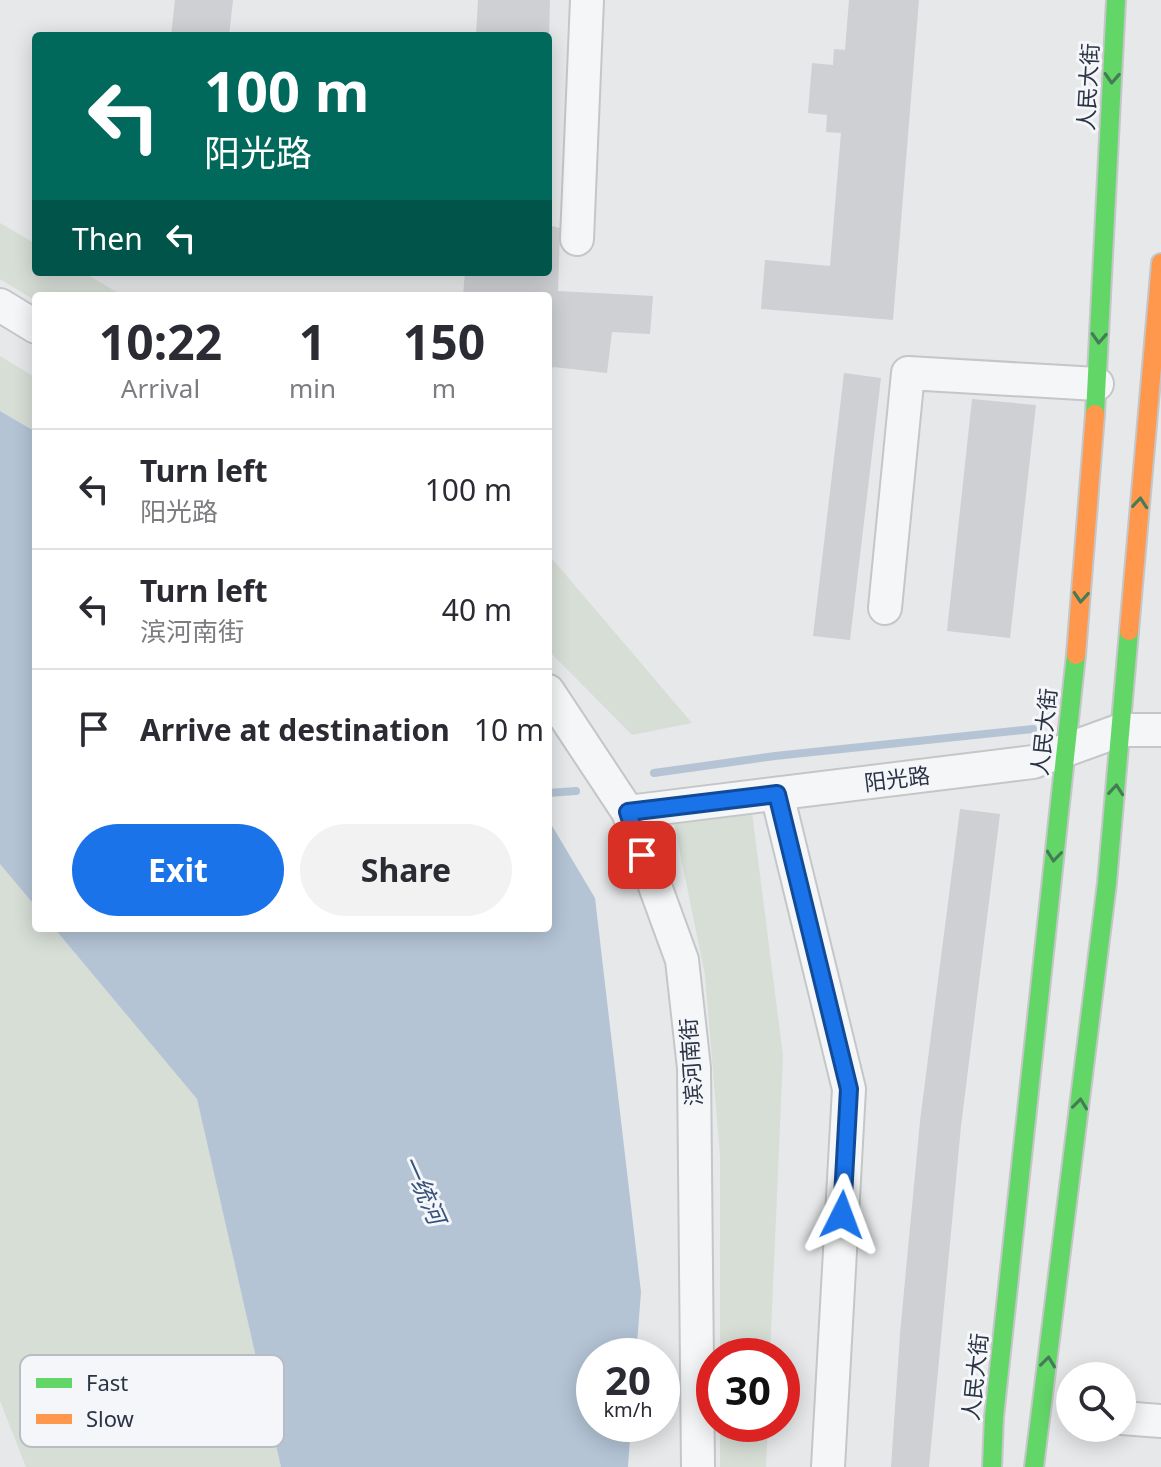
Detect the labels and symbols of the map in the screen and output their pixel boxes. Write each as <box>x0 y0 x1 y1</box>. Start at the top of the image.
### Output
street label: 人民大街 <box>1070 42 1104 132</box>
one-way arrow <box>1104 72 1121 85</box>
one-way arrow <box>1091 332 1108 345</box>
one-way arrow <box>1132 496 1149 509</box>
one-way arrow <box>1073 591 1090 604</box>
street label: 人民大街 <box>1023 687 1063 777</box>
street label: 阳光路 <box>862 759 931 797</box>
one-way arrow <box>1107 783 1124 796</box>
pin <box>608 821 676 889</box>
one-way arrow <box>1046 849 1063 862</box>
street label: 滨河南街 <box>672 1017 708 1107</box>
one-way arrow <box>1071 1097 1088 1111</box>
water label: 一统河 <box>395 1150 456 1233</box>
position arrow <box>800 1173 884 1257</box>
street label: 人民大街 <box>954 1332 994 1422</box>
speed limit sign: 30 <box>696 1338 800 1442</box>
legend <box>20 1355 284 1447</box>
one-way arrow <box>1039 1355 1056 1368</box>
text: Fast <box>86 1367 128 1397</box>
text: Slow <box>86 1403 135 1433</box>

